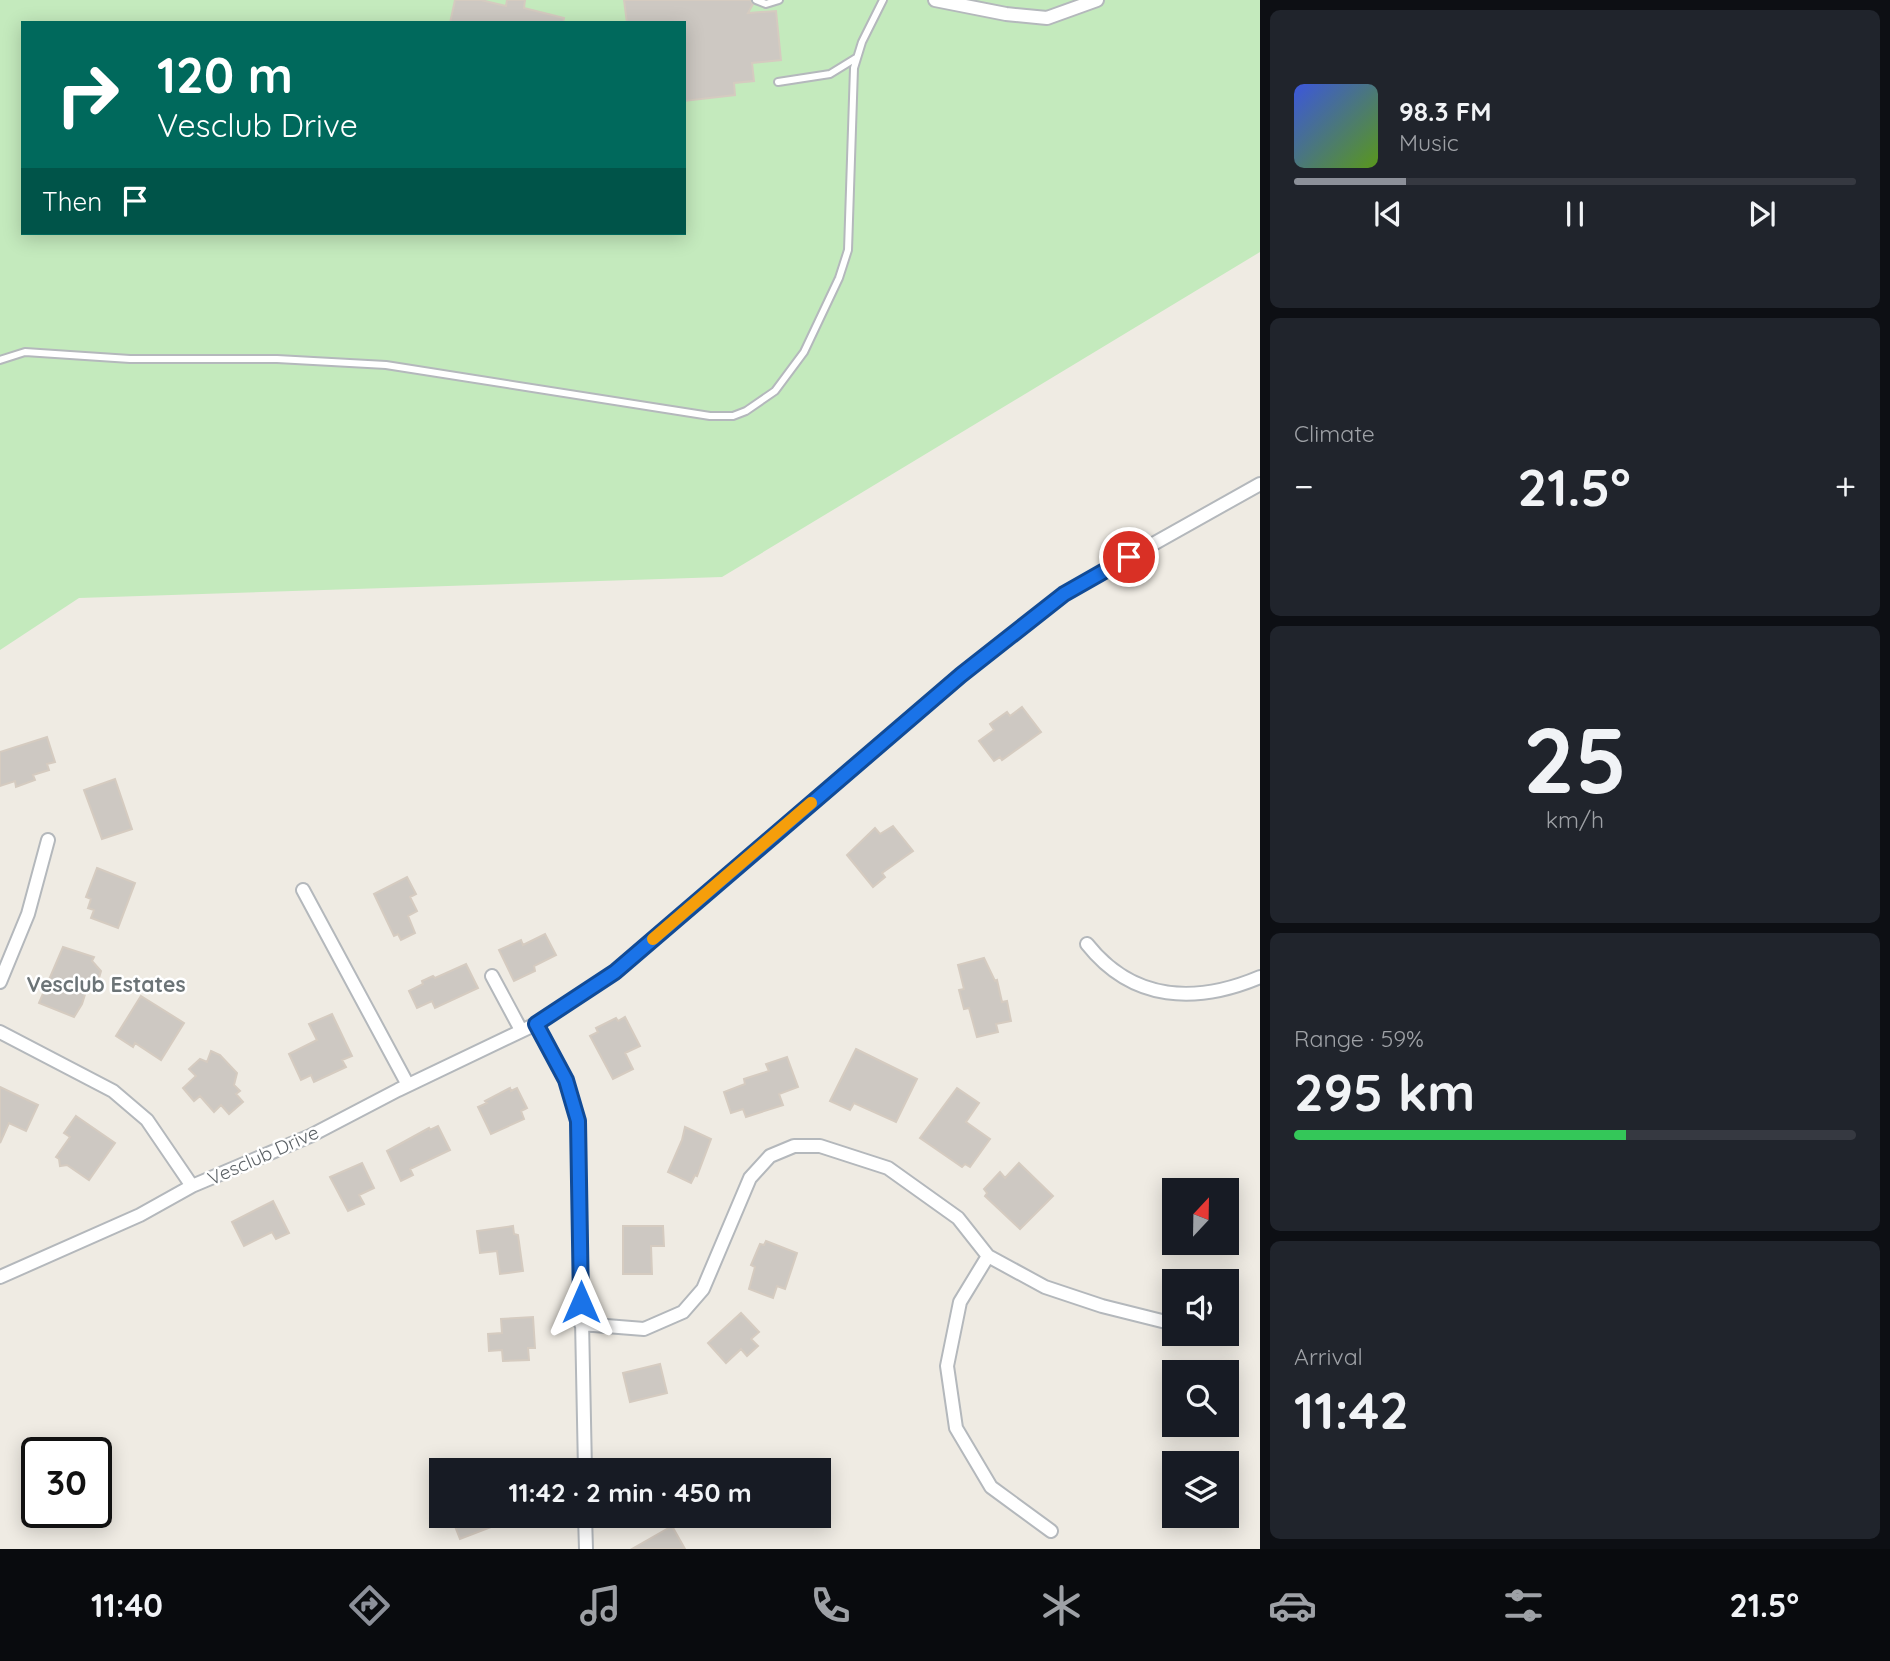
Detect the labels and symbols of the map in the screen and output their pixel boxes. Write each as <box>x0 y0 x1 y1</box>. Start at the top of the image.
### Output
pin <box>1099 527 1159 587</box>
district label: Vesclub Estates <box>26 971 186 997</box>
street label: Vesclub Drive <box>204 1120 322 1190</box>
north arrow <box>1162 1178 1239 1255</box>
position arrow <box>544 1265 618 1339</box>
speed limit sign: 30 <box>21 1437 112 1528</box>

